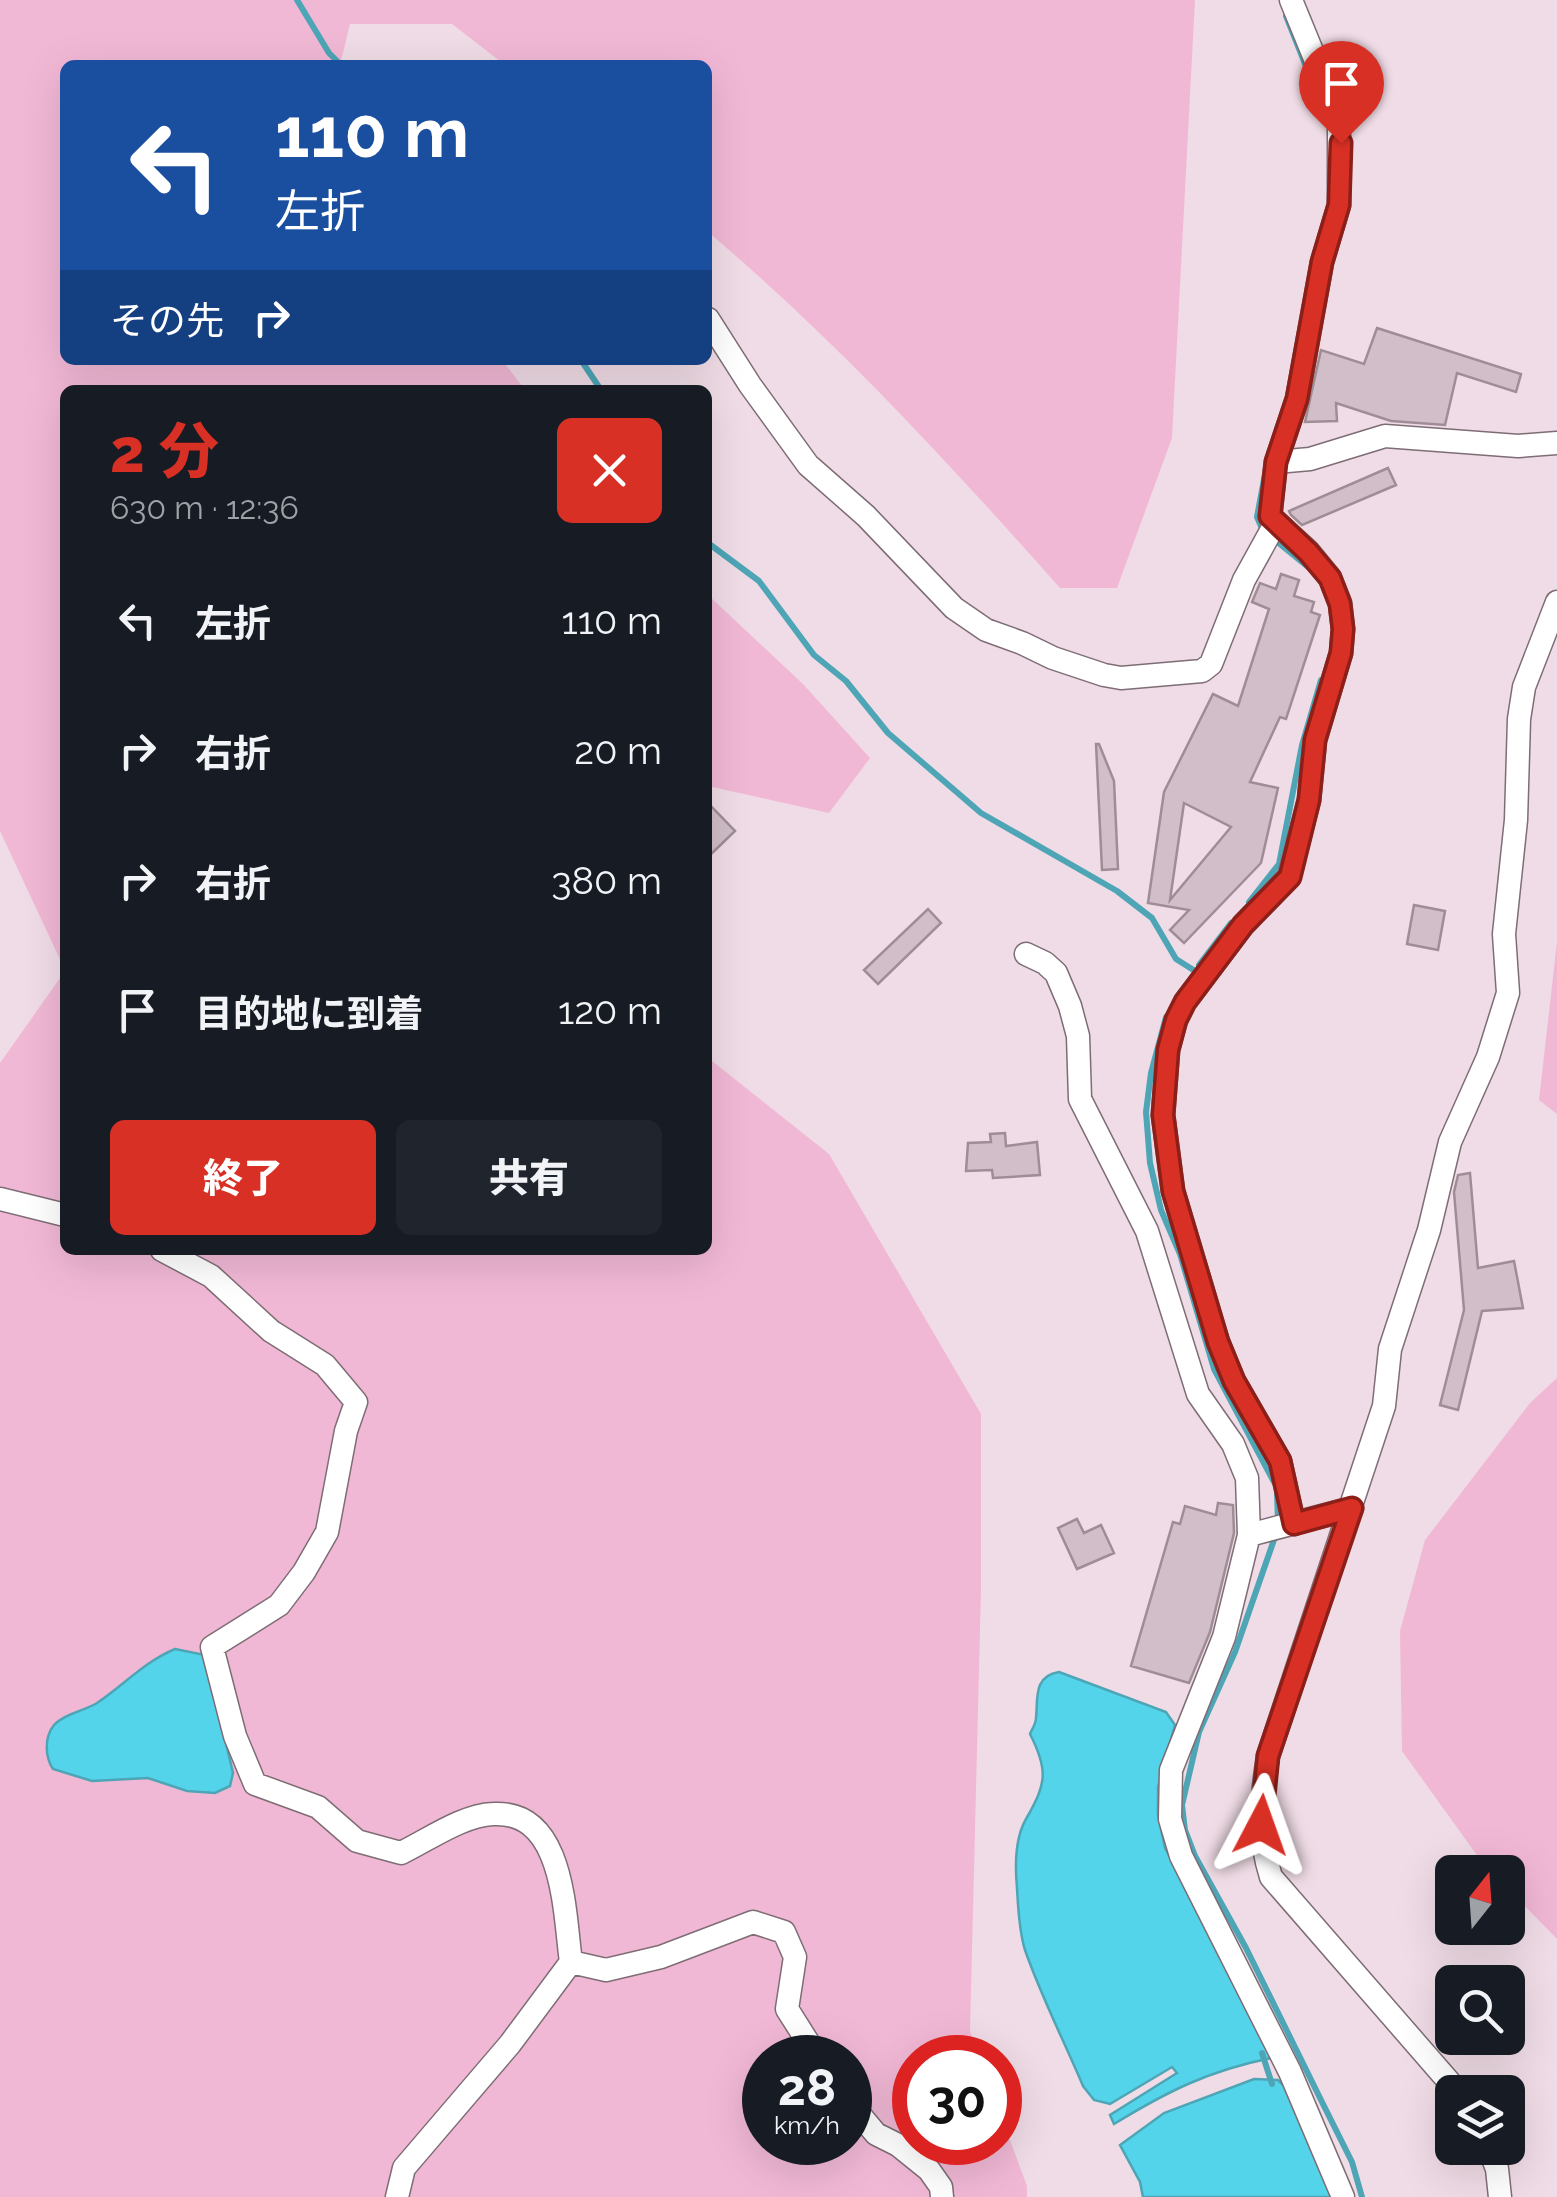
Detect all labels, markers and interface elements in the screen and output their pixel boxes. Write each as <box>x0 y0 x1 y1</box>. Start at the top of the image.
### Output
pin <box>1299 41 1384 144</box>
icon: arrive <box>1314 56 1369 111</box>
text: 110 m <box>275 91 469 173</box>
icon: left <box>110 100 240 230</box>
text: 左折 <box>275 185 365 238</box>
icon: right <box>244 290 299 345</box>
text: その先 <box>110 298 224 343</box>
text: 2 分 <box>110 416 219 486</box>
button: close <box>557 418 662 523</box>
text: 630 m · 12:36 <box>110 489 299 526</box>
icon: left <box>110 593 165 648</box>
text: 110 m <box>562 598 662 643</box>
text: 左折 <box>195 601 271 646</box>
icon: right <box>110 723 165 778</box>
text: 20 m <box>574 728 662 773</box>
text: 右折 <box>195 731 271 776</box>
icon: right <box>110 853 165 908</box>
text: 380 m <box>551 858 662 903</box>
text: 右折 <box>195 861 271 906</box>
icon: arrive <box>110 983 165 1038</box>
text: 120 m <box>558 988 662 1033</box>
text: 目的地に到着 <box>195 991 423 1036</box>
button: 終了 <box>110 1120 376 1235</box>
button: 共有 <box>396 1120 662 1235</box>
position arrow <box>1209 1773 1313 1877</box>
north arrow <box>1435 1855 1525 1945</box>
map controls <box>1435 1855 1525 2165</box>
button: search <box>1435 1965 1525 2055</box>
speed limit sign: 30 <box>892 2035 1022 2165</box>
text: 28 <box>778 2058 836 2117</box>
button: layers <box>1435 2075 1525 2165</box>
text: km/h <box>774 2110 840 2140</box>

